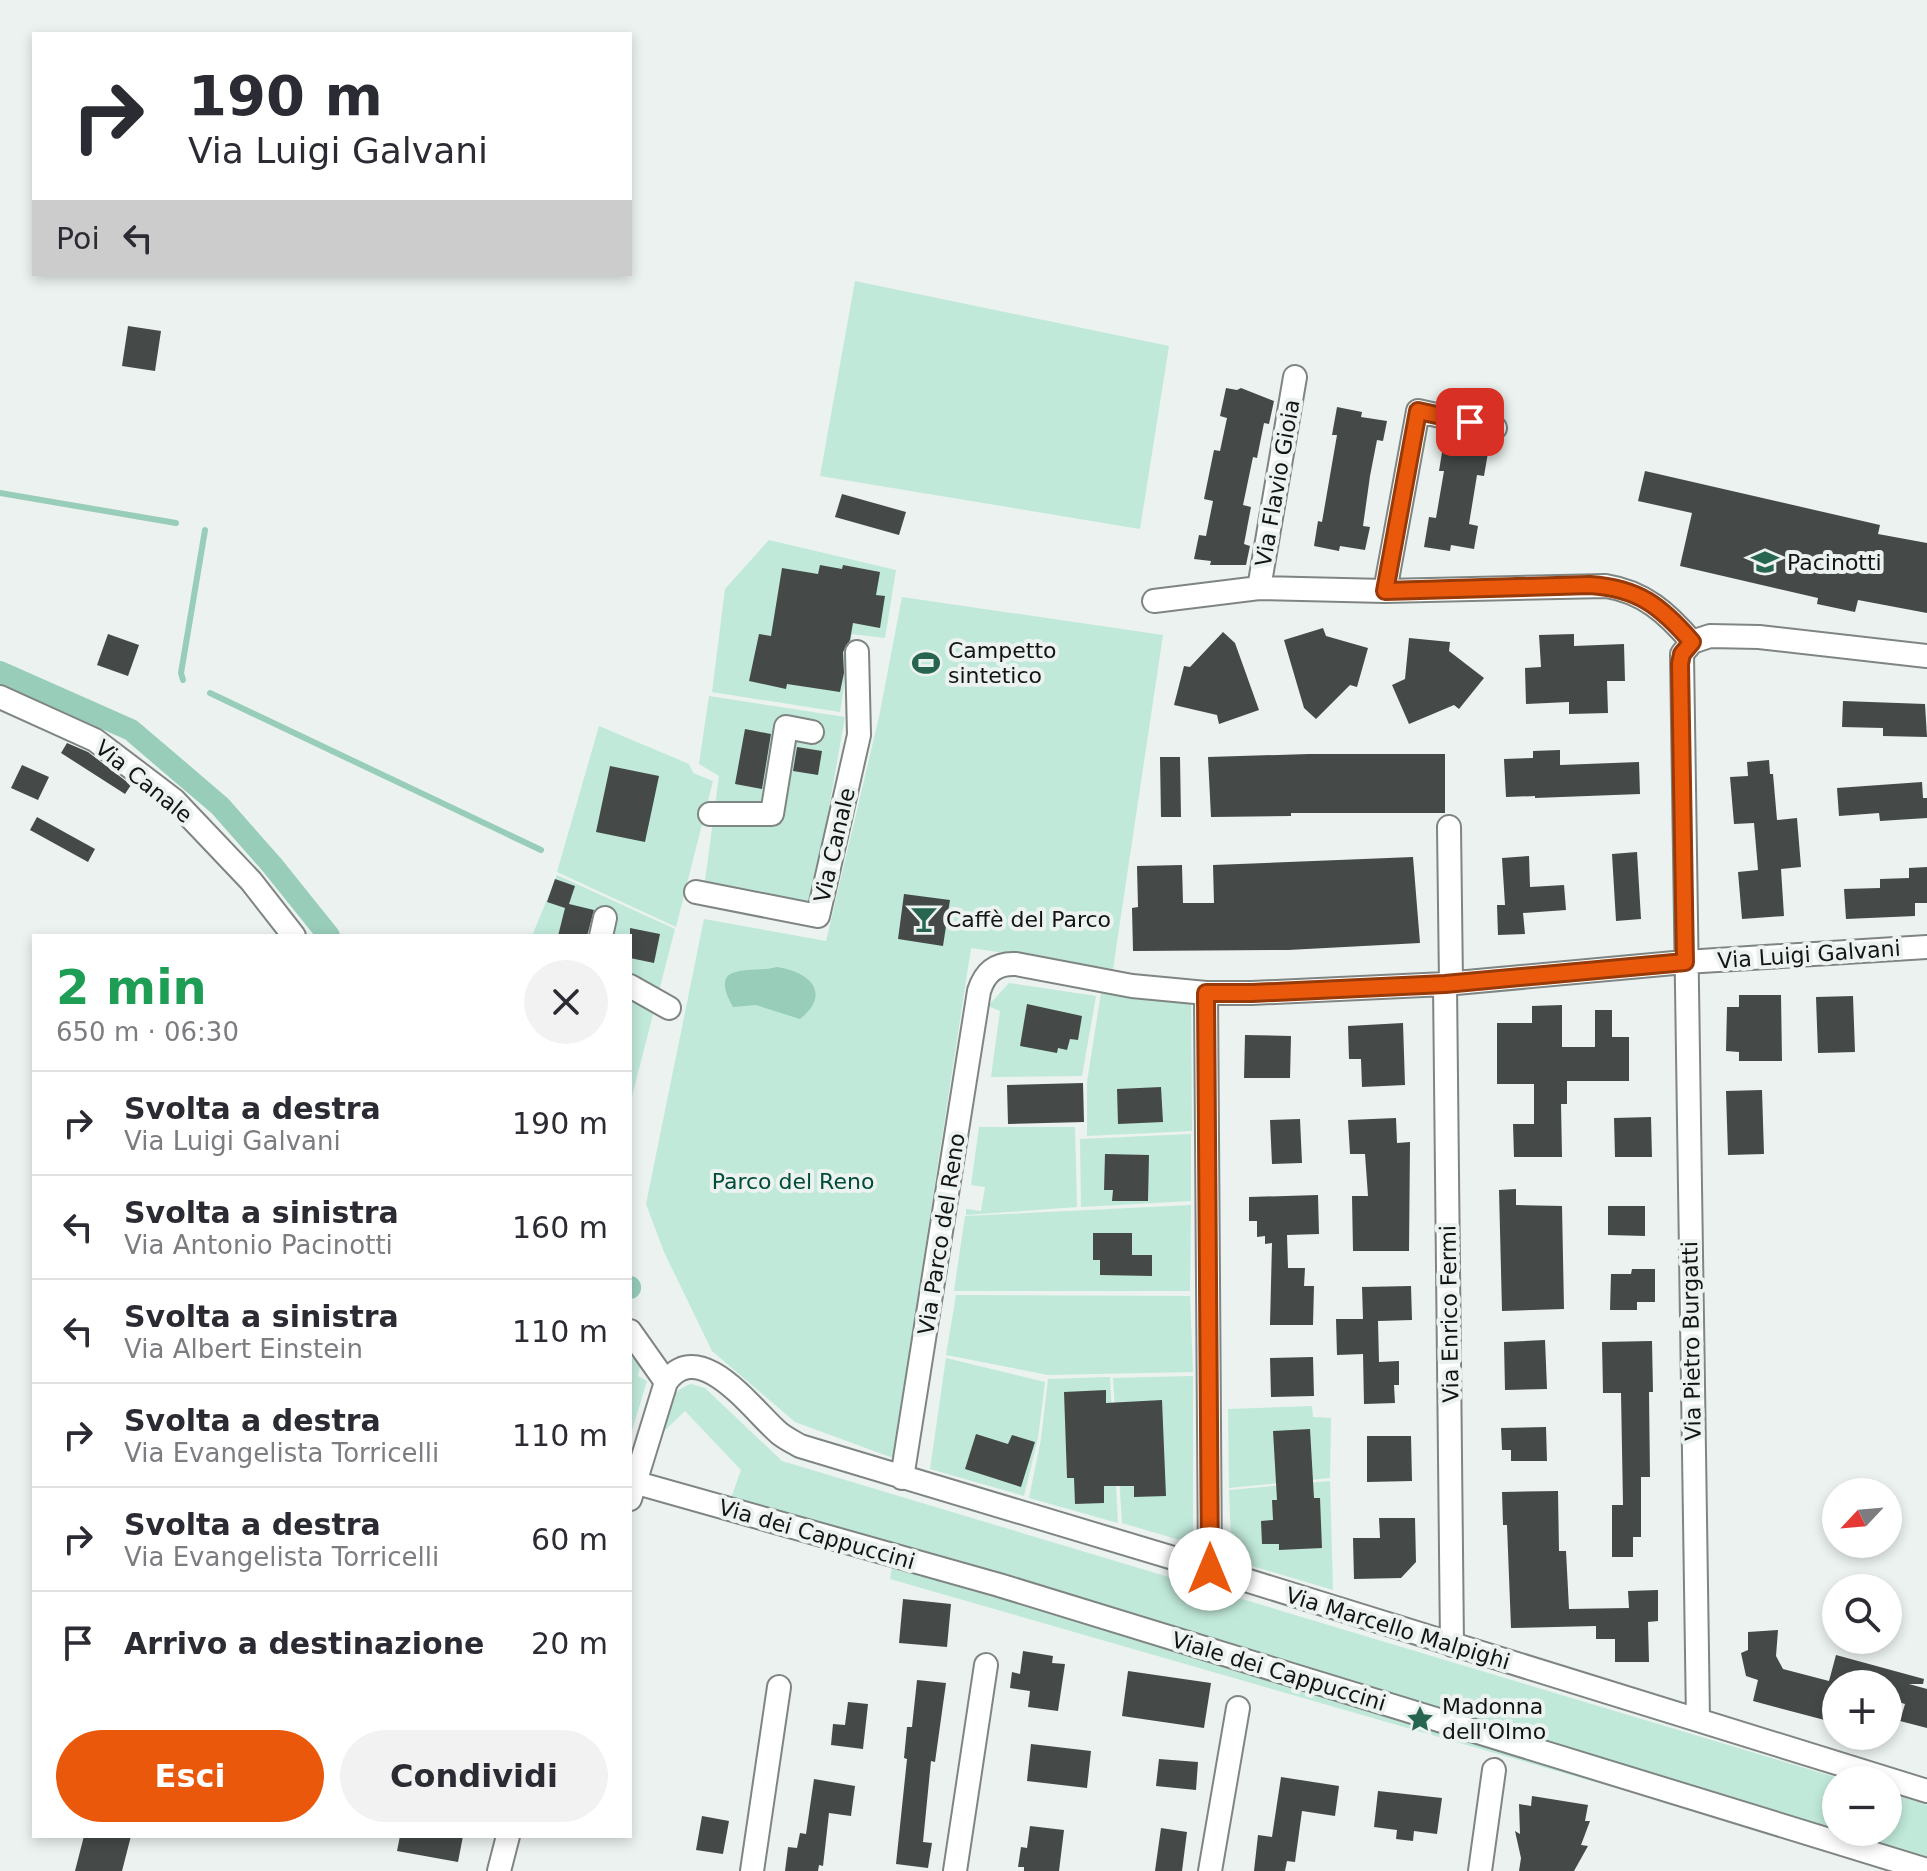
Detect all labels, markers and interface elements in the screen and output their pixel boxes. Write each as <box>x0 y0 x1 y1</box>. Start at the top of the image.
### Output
text: 190 m <box>188 63 383 128</box>
icon: right <box>56 64 160 168</box>
text: Via Luigi Galvani <box>188 130 488 171</box>
icon: left <box>116 216 160 260</box>
text: Poi <box>56 221 100 256</box>
pin <box>1436 388 1504 456</box>
street label: Via Flavio Gioia <box>1250 398 1304 569</box>
icon: arrive <box>1448 400 1492 444</box>
school or university icon: Pacinotti <box>1750 547 1780 577</box>
place label: Pacinotti <box>1787 550 1882 575</box>
place label: Campetto sintetico <box>948 638 1057 688</box>
sports icon: Campetto sintetico <box>911 648 941 678</box>
street label: Via Canale <box>90 735 197 828</box>
street label: Via Canale <box>809 785 860 905</box>
bar icon: Caffè del Parco <box>909 904 939 934</box>
place label: Caffè del Parco <box>946 907 1111 932</box>
street label: Via Luigi Galvani <box>1717 936 1901 973</box>
text: 2 min <box>56 959 207 1015</box>
button: close <box>524 960 608 1044</box>
text: 650 m · 06:30 <box>56 1017 239 1047</box>
text: Svolta a destra <box>124 1091 381 1126</box>
icon: right <box>56 1101 100 1145</box>
text: 190 m <box>512 1106 608 1141</box>
text: Via Luigi Galvani <box>124 1126 341 1156</box>
street label: Via Parco del Reno <box>913 1131 970 1337</box>
park label: Parco del Reno <box>712 1169 874 1194</box>
text: Svolta a sinistra <box>124 1195 399 1230</box>
icon: left <box>56 1205 100 1249</box>
text: 160 m <box>512 1210 608 1245</box>
street label: Via Enrico Fermi <box>1435 1225 1464 1403</box>
text: Via Antonio Pacinotti <box>124 1230 393 1260</box>
street label: Via Pietro Burgatti <box>1677 1241 1706 1441</box>
text: Svolta a sinistra <box>124 1299 399 1334</box>
icon: left <box>56 1309 100 1353</box>
text: 110 m <box>512 1314 608 1349</box>
text: Via Albert Einstein <box>124 1334 363 1364</box>
text: Svolta a destra <box>124 1403 381 1438</box>
icon: right <box>56 1413 100 1457</box>
text: 110 m <box>512 1418 608 1453</box>
text: Via Evangelista Torricelli <box>124 1438 439 1468</box>
north arrow <box>1822 1478 1902 1558</box>
map controls <box>1822 1478 1902 1846</box>
street label: Via dei Cappuccini <box>716 1495 918 1574</box>
text: Svolta a destra <box>124 1507 381 1542</box>
icon: right <box>56 1517 100 1561</box>
text: 60 m <box>531 1522 608 1557</box>
position arrow <box>1168 1527 1252 1611</box>
text: Via Evangelista Torricelli <box>124 1542 439 1572</box>
button: search <box>1822 1574 1902 1654</box>
street label: Via Marcello Malpighi <box>1283 1582 1513 1675</box>
icon: arrive <box>56 1621 100 1665</box>
text: Arrivo a destinazione <box>124 1626 484 1661</box>
text: 20 m <box>531 1626 608 1661</box>
street label: Viale dei Cappuccini <box>1169 1627 1389 1716</box>
button: + <box>1822 1670 1902 1750</box>
place label: Madonna dell'Olmo <box>1442 1694 1546 1744</box>
place icon: Madonna dell'Olmo <box>1405 1704 1435 1734</box>
button: Esci <box>56 1730 324 1822</box>
button: Condividi <box>340 1730 608 1822</box>
button: − <box>1822 1766 1902 1846</box>

